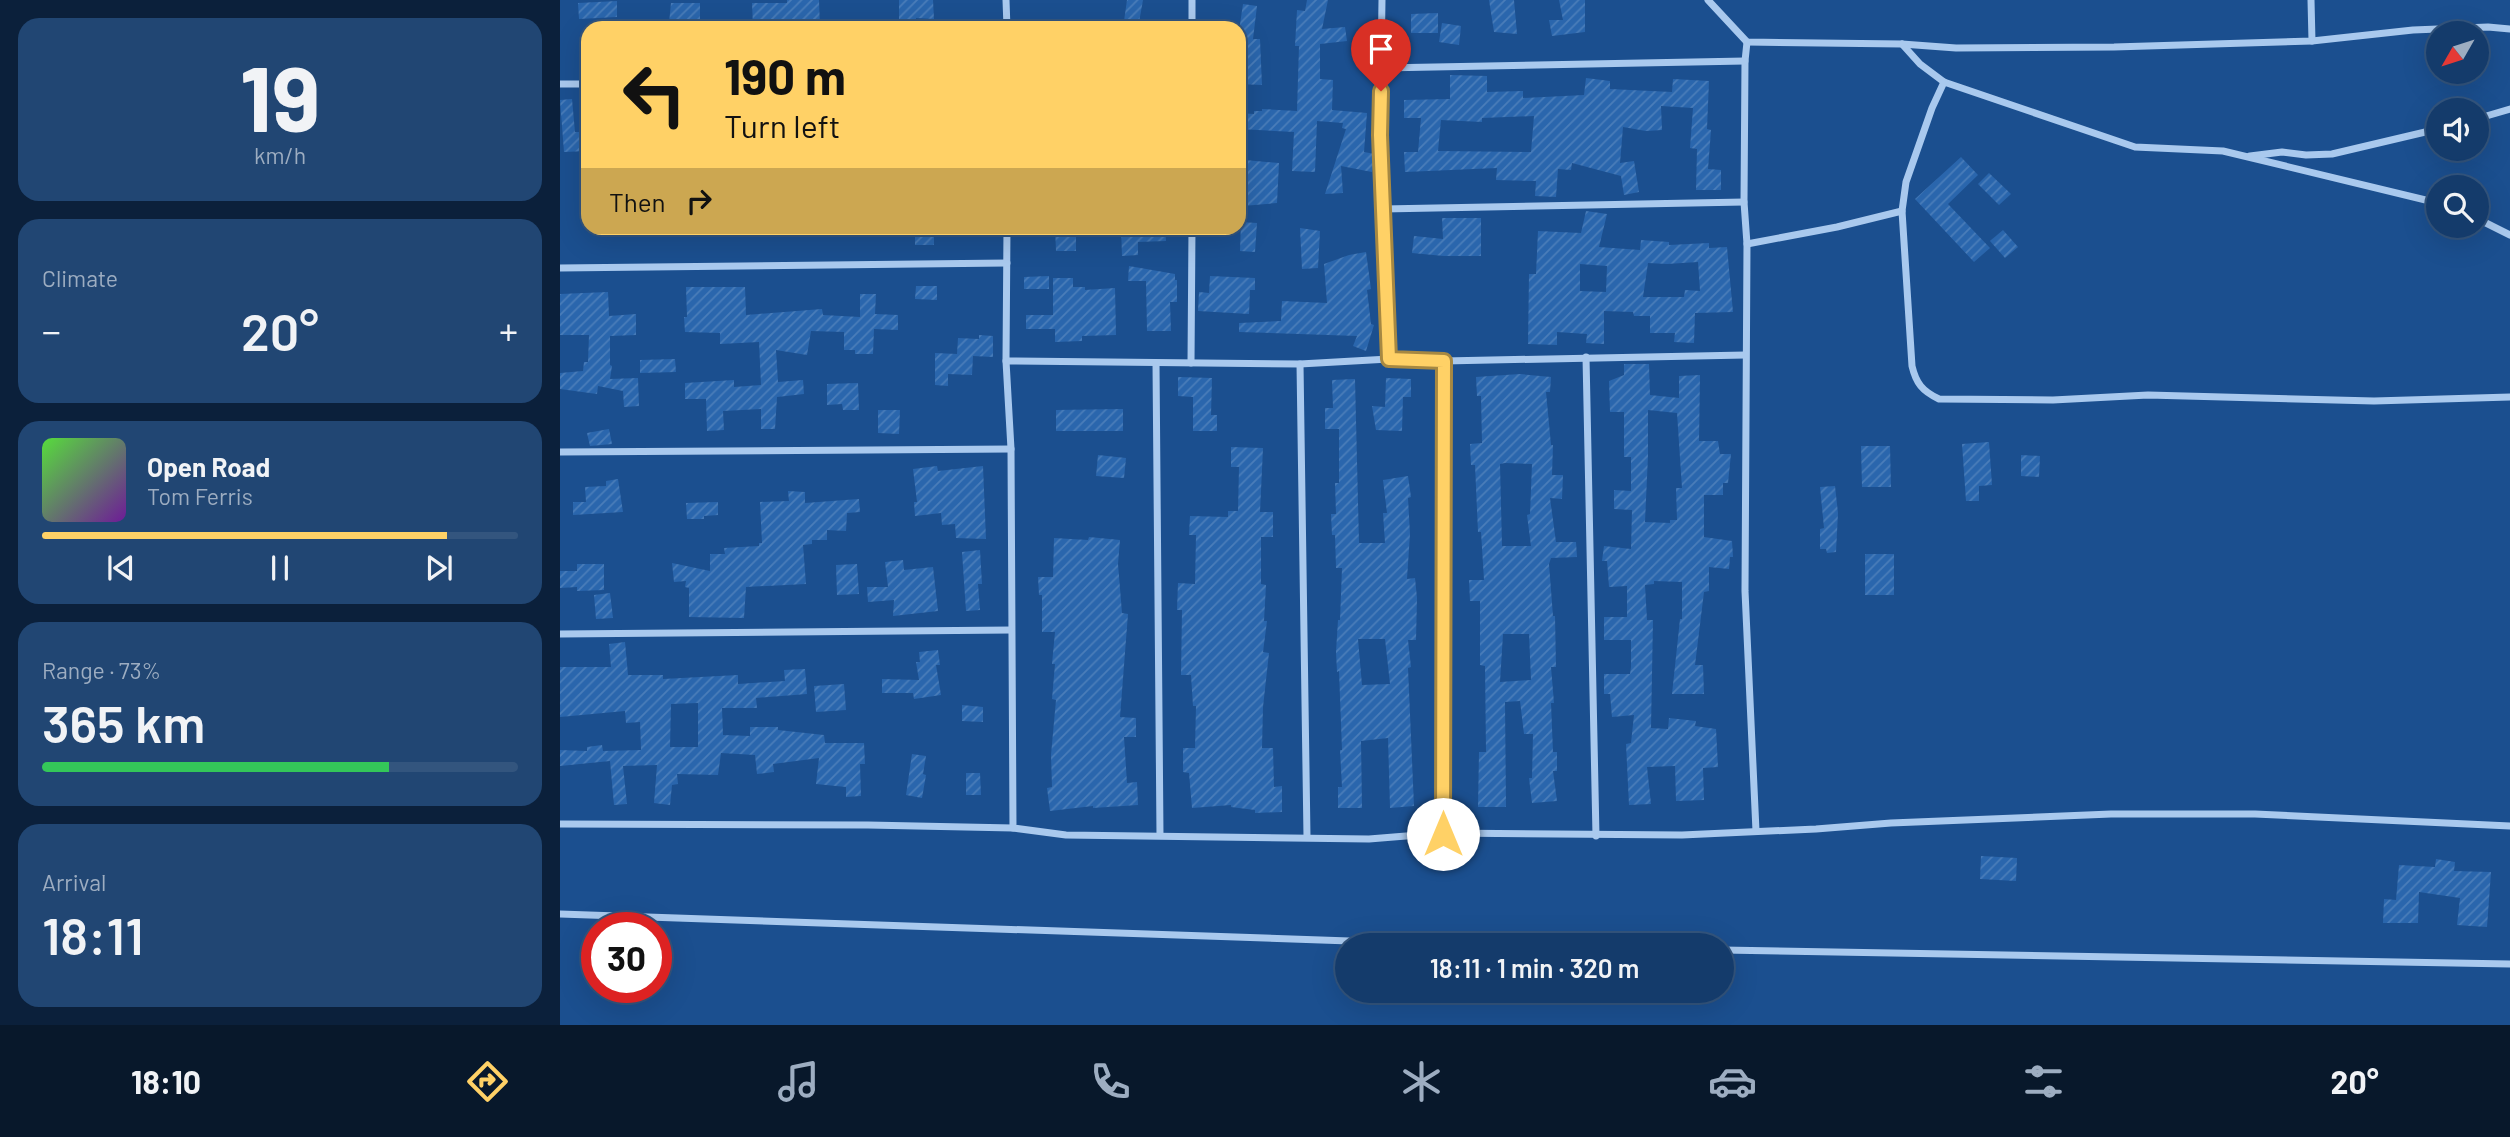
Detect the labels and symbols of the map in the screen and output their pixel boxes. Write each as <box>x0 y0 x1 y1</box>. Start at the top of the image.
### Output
pin <box>1351 19 1411 91</box>
north arrow <box>2426 21 2488 84</box>
position arrow <box>1406 797 1480 871</box>
speed limit sign: 30 <box>581 912 672 1003</box>

